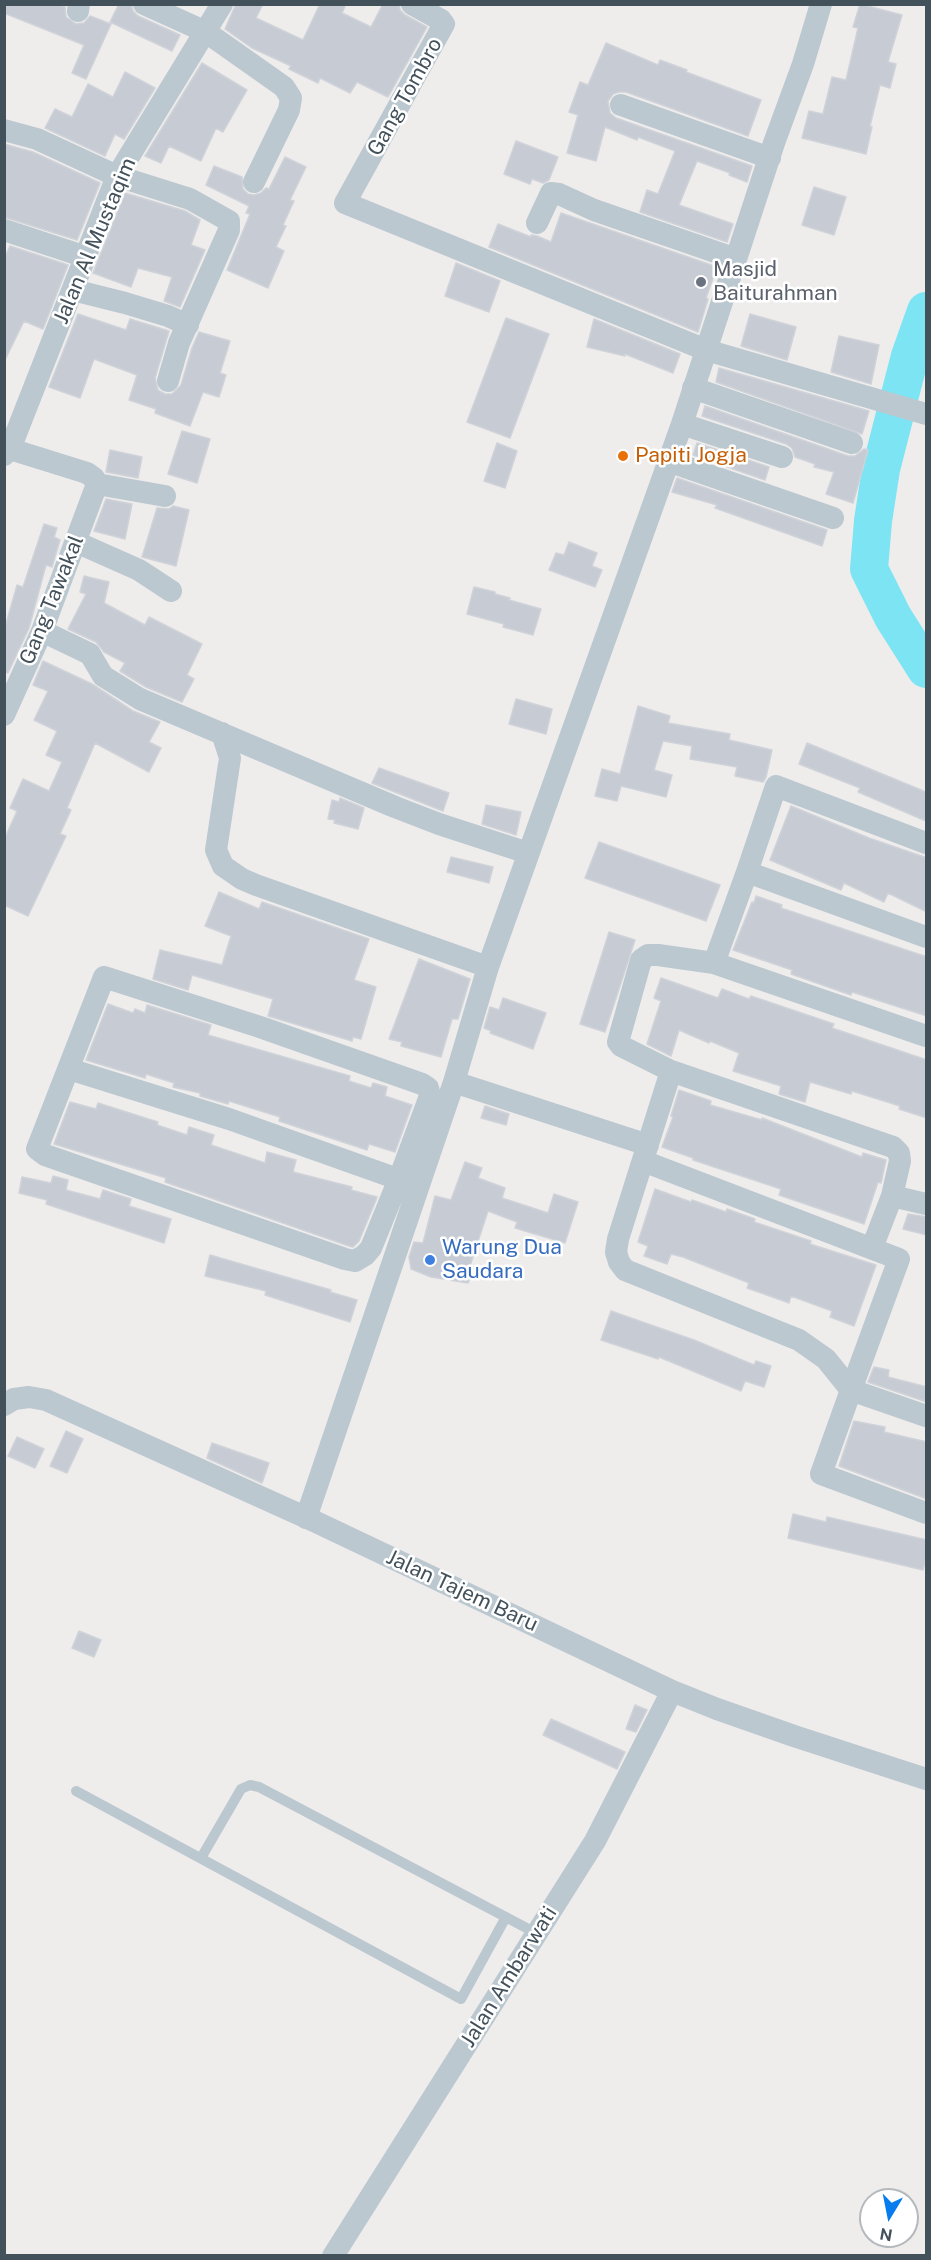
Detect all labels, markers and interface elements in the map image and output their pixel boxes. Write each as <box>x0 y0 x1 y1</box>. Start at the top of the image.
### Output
street label: Gang Tombro <box>362 34 448 160</box>
street label: Jalan Al Mustaqim <box>49 154 141 328</box>
place label: Masjid Baiturahman <box>713 257 838 307</box>
marker: Masjid Baiturahman <box>694 275 708 289</box>
place label: Papiti Jogja <box>635 443 747 469</box>
marker: Papiti Jogja <box>616 449 630 463</box>
street label: Gang Tawakal <box>15 532 89 668</box>
place label: Warung Dua Saudara <box>442 1235 562 1285</box>
marker: Warung Dua Saudara <box>423 1253 437 1267</box>
street label: Jalan Tajem Baru <box>382 1545 542 1637</box>
street label: Jalan Ambarwati <box>456 1902 562 2052</box>
north arrow <box>859 2188 919 2248</box>
text: N <box>878 2224 894 2245</box>

